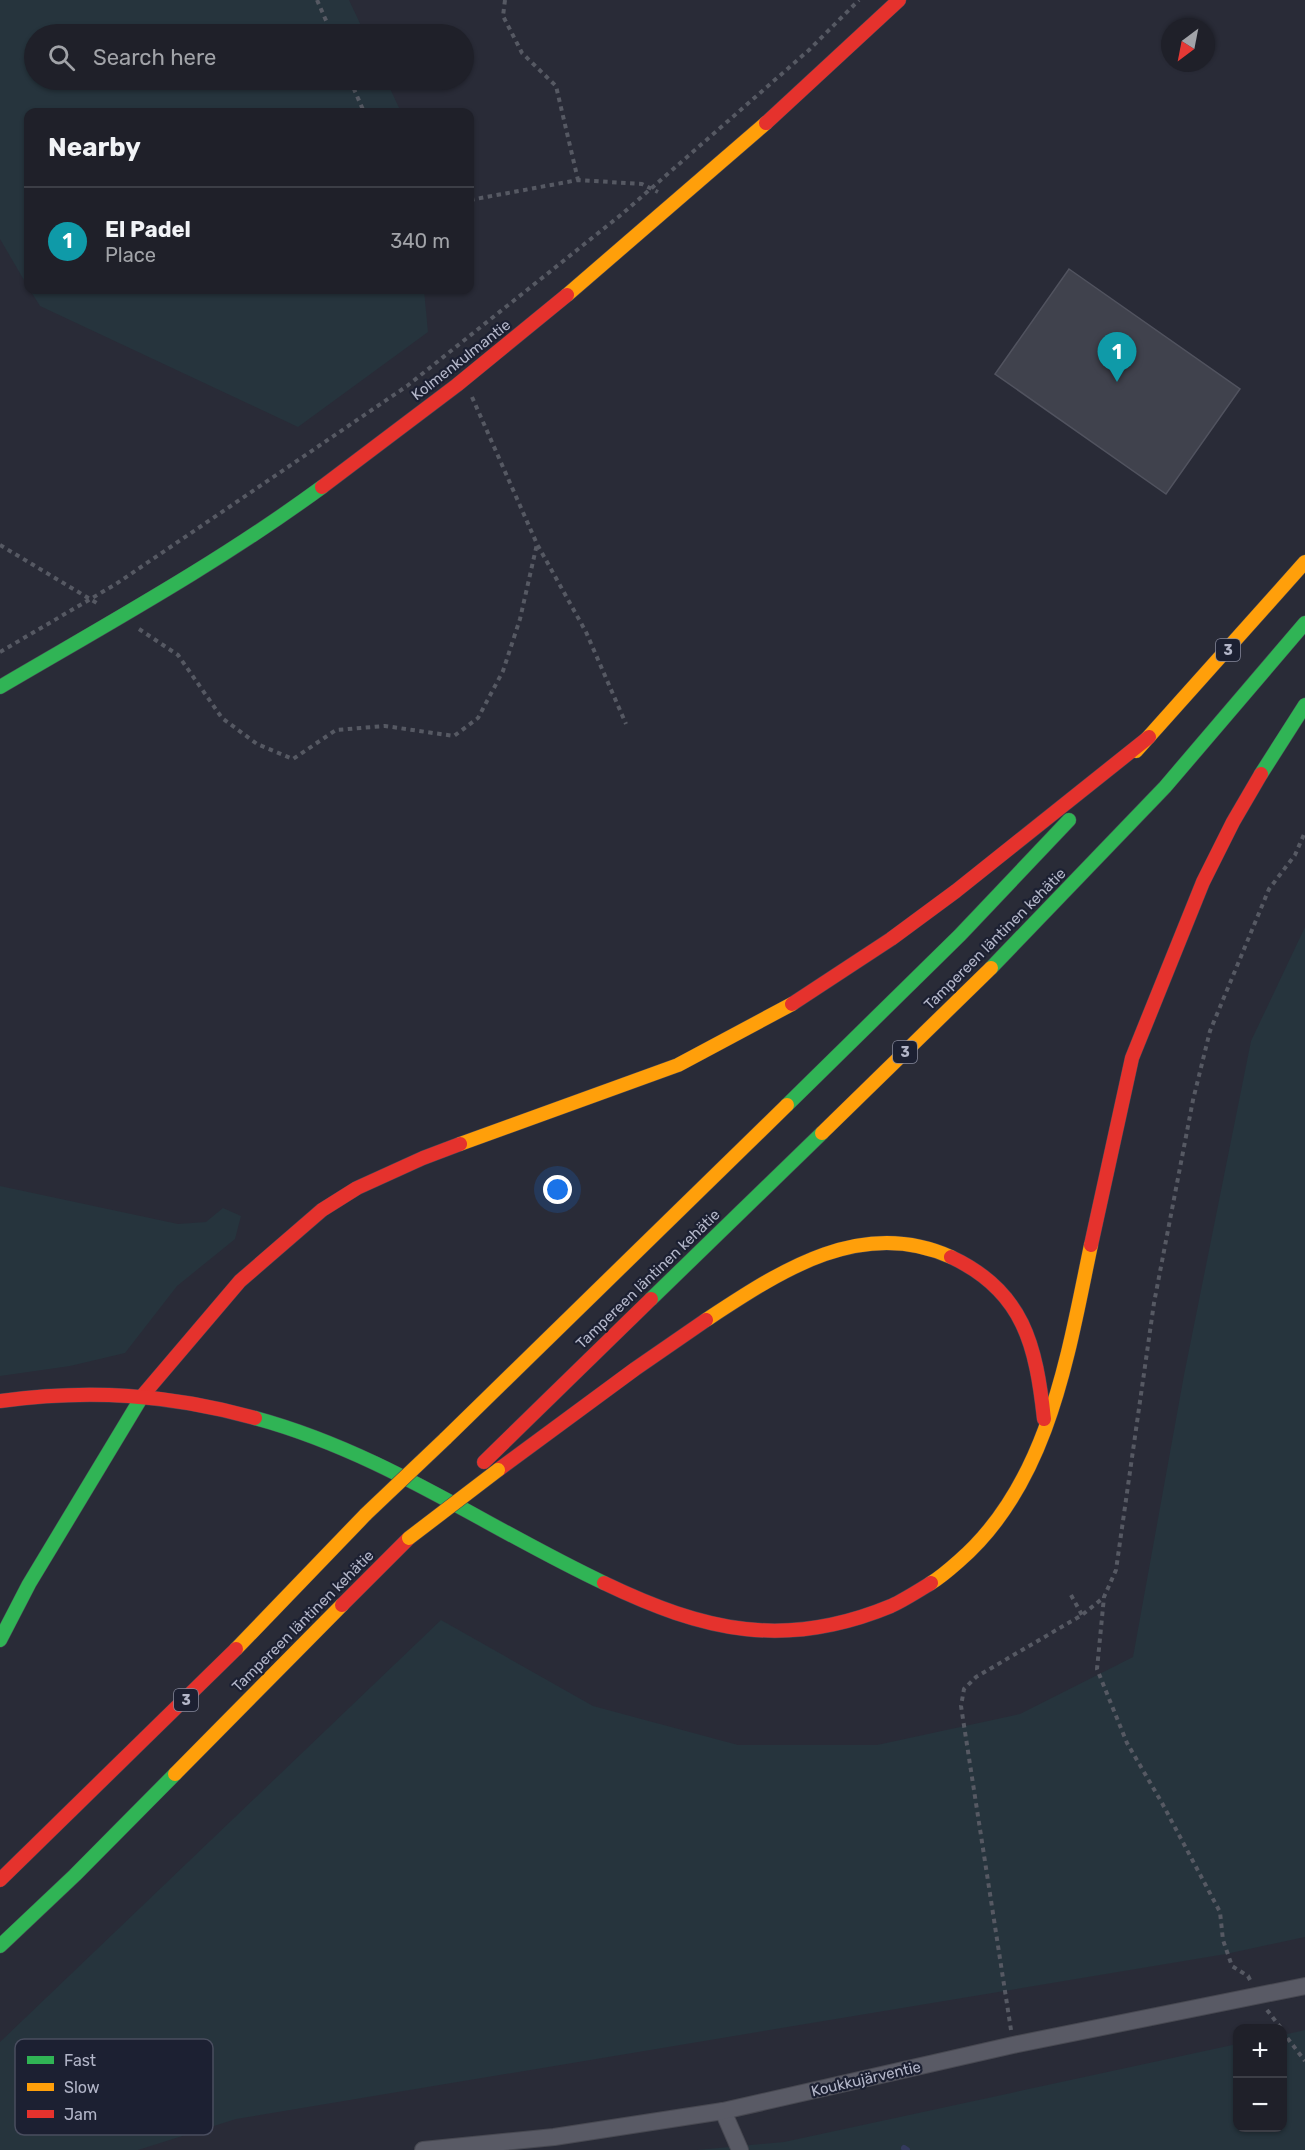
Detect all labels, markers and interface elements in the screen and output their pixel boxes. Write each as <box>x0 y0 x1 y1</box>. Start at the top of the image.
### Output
north arrow <box>1161 18 1215 72</box>
search box <box>24 24 474 90</box>
icon: search <box>45 41 78 74</box>
text: Search here <box>93 44 216 71</box>
text: Nearby <box>48 132 141 163</box>
text: El Padel <box>105 216 191 243</box>
text: 1 <box>63 229 72 253</box>
text: 340 m <box>390 229 450 253</box>
text: Place <box>105 243 156 267</box>
street label: Kolmenkulmantie <box>408 316 514 404</box>
pin: 1 <box>1098 332 1136 382</box>
road number: 3 <box>1216 639 1240 661</box>
street label: Tampereen läntinen kehätie <box>920 864 1070 1014</box>
road number: 3 <box>893 1041 917 1063</box>
your location <box>543 1175 572 1204</box>
street label: Tampereen läntinen kehätie <box>572 1205 724 1353</box>
street label: Tampereen läntinen kehätie <box>228 1546 378 1696</box>
road number: 3 <box>174 1689 198 1711</box>
map controls <box>1233 2024 1287 2132</box>
button: + <box>1233 2024 1287 2078</box>
legend <box>15 2039 213 2135</box>
text: Fast <box>64 2051 96 2070</box>
street label: Koukkujärventie <box>809 2058 923 2100</box>
text: Slow <box>64 2078 100 2097</box>
button: − <box>1233 2078 1287 2132</box>
text: Jam <box>64 2105 97 2124</box>

